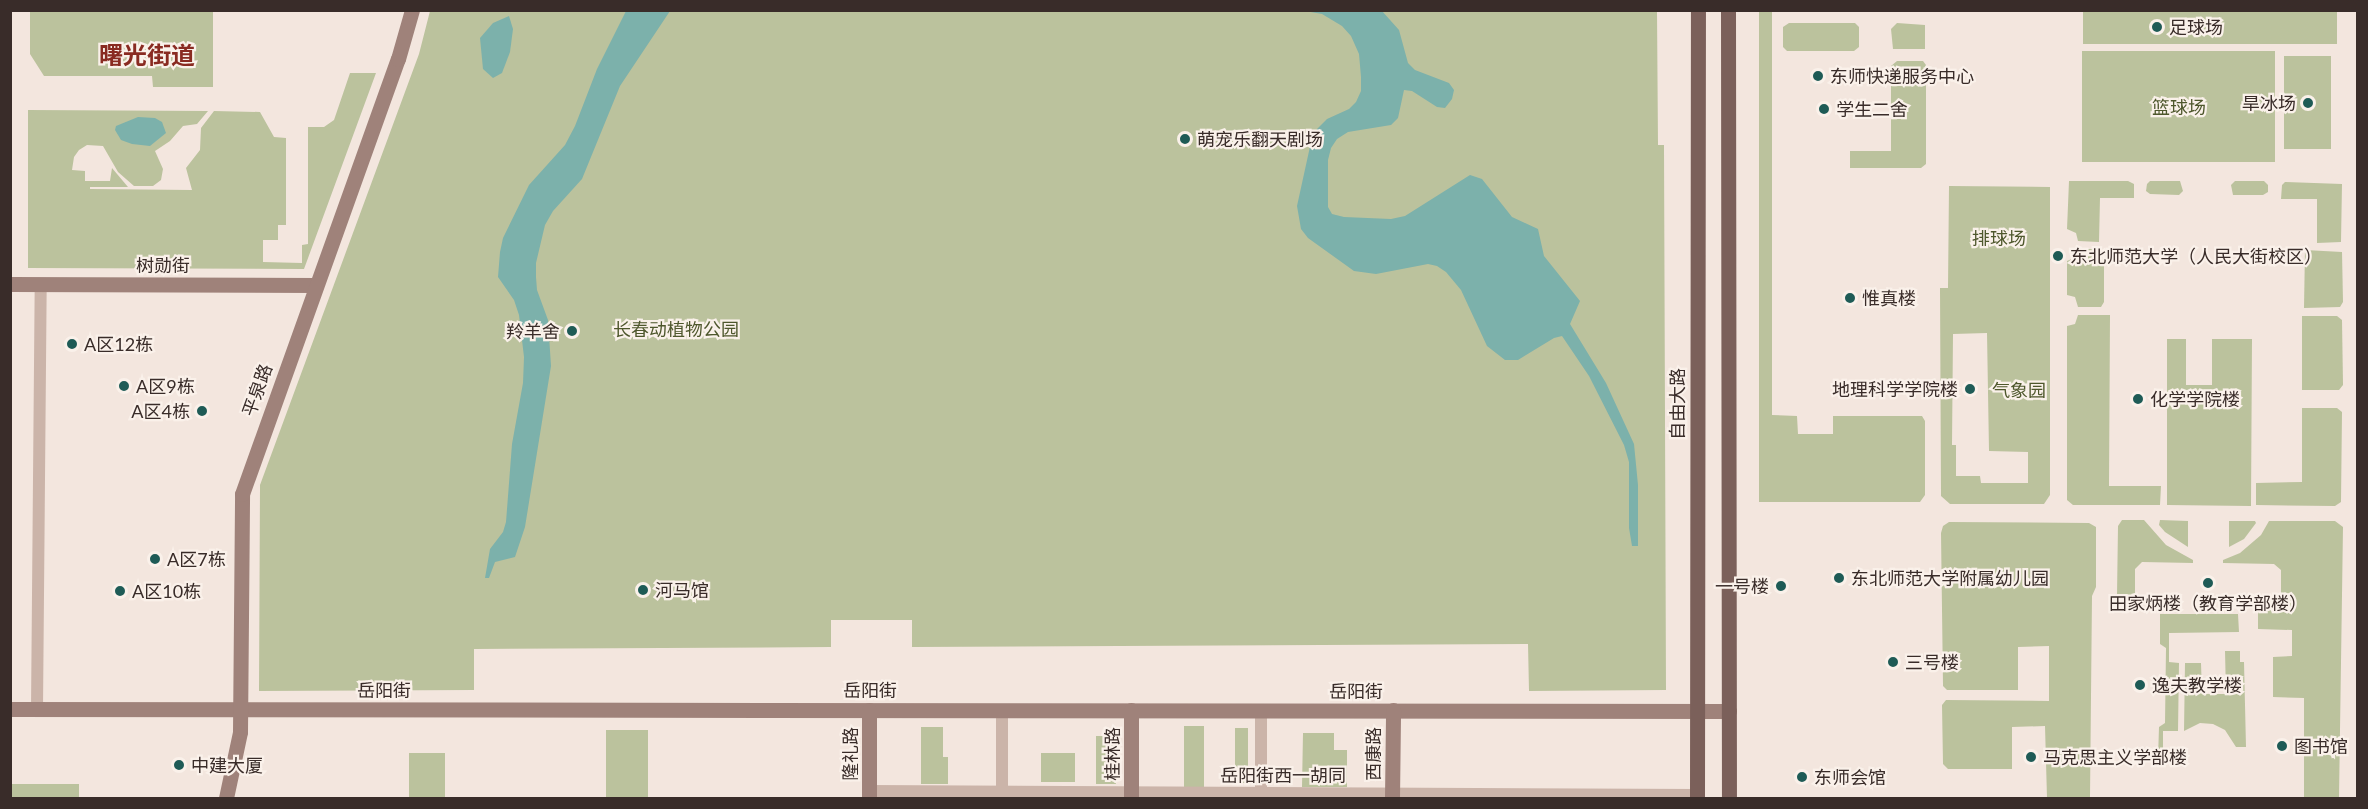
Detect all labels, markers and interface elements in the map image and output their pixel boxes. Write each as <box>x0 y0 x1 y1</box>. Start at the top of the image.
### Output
place label: 足球场 <box>2169 16 2223 38</box>
marker: 足球场 <box>2150 20 2164 34</box>
district label: 曙光街道 <box>99 41 195 69</box>
place label: 东师快递服务中心 <box>1830 65 1974 87</box>
marker: 东师快递服务中心 <box>1811 69 1825 83</box>
place label: 旱冰场 <box>2242 92 2296 114</box>
park label: 篮球场 <box>2152 96 2206 118</box>
marker: 旱冰场 <box>2301 96 2315 110</box>
place label: 学生二舍 <box>1836 98 1908 120</box>
marker: 学生二舍 <box>1817 102 1831 116</box>
place label: 萌宠乐翻天剧场 <box>1197 128 1323 150</box>
marker: 萌宠乐翻天剧场 <box>1178 132 1192 146</box>
park label: 排球场 <box>1972 227 2026 249</box>
place label: 东北师范大学（人民大街校区） <box>2070 245 2322 267</box>
marker: 东北师范大学（人民大街校区） <box>2051 249 2065 263</box>
street label: 树勋街 <box>136 254 190 276</box>
place label: 惟真楼 <box>1862 287 1916 309</box>
marker: 惟真楼 <box>1843 291 1857 305</box>
park label: 长春动植物公园 <box>613 318 739 340</box>
place label: 羚羊舍 <box>506 320 560 342</box>
marker: 羚羊舍 <box>565 324 579 338</box>
place label: A区12栋 <box>84 333 153 355</box>
marker: A区12栋 <box>65 337 79 351</box>
street label: 平泉路 <box>238 361 276 419</box>
street label: 自由大路 <box>1666 368 1688 440</box>
place label: A区9栋 <box>136 375 195 397</box>
place label: 地理科学学院楼 <box>1832 378 1958 400</box>
marker: A区9栋 <box>117 379 131 393</box>
park label: 气象园 <box>1992 379 2046 401</box>
marker: 地理科学学院楼 <box>1963 382 1977 396</box>
place label: 化学学院楼 <box>2150 388 2240 410</box>
marker: 化学学院楼 <box>2131 392 2145 406</box>
place label: A区4栋 <box>131 400 190 422</box>
marker: A区4栋 <box>195 404 209 418</box>
place label: A区7栋 <box>167 548 226 570</box>
marker: A区7栋 <box>148 552 162 566</box>
place label: 东北师范大学附属幼儿园 <box>1851 567 2049 589</box>
marker: 东北师范大学附属幼儿园 <box>1832 571 1846 585</box>
place label: 一号楼 <box>1715 575 1769 597</box>
marker: 田家炳楼（教育学部楼） <box>2201 576 2215 590</box>
place label: 河马馆 <box>655 579 709 601</box>
marker: 一号楼 <box>1774 579 1788 593</box>
place label: A区10栋 <box>132 580 201 602</box>
marker: 河马馆 <box>636 583 650 597</box>
marker: A区10栋 <box>113 584 127 598</box>
place label: 田家炳楼（教育学部楼） <box>2109 592 2307 614</box>
place label: 三号楼 <box>1905 651 1959 673</box>
marker: 三号楼 <box>1886 655 1900 669</box>
place label: 逸夫教学楼 <box>2152 674 2242 696</box>
marker: 逸夫教学楼 <box>2133 678 2147 692</box>
street label: 岳阳街 <box>357 679 411 701</box>
street label: 岳阳街 <box>843 679 897 701</box>
street label: 岳阳街 <box>1329 680 1383 702</box>
street label: 隆礼路 <box>839 727 861 781</box>
street label: 桂林路 <box>1101 727 1123 781</box>
street label: 西康路 <box>1362 727 1384 781</box>
place label: 图书馆 <box>2294 735 2348 757</box>
marker: 图书馆 <box>2275 739 2289 753</box>
place label: 马克思主义学部楼 <box>2043 746 2187 768</box>
marker: 马克思主义学部楼 <box>2024 750 2038 764</box>
place label: 中建大厦 <box>191 754 263 776</box>
marker: 中建大厦 <box>172 758 186 772</box>
street label: 岳阳街西一胡同 <box>1220 764 1346 786</box>
place label: 东师会馆 <box>1814 766 1886 788</box>
marker: 东师会馆 <box>1795 770 1809 784</box>

